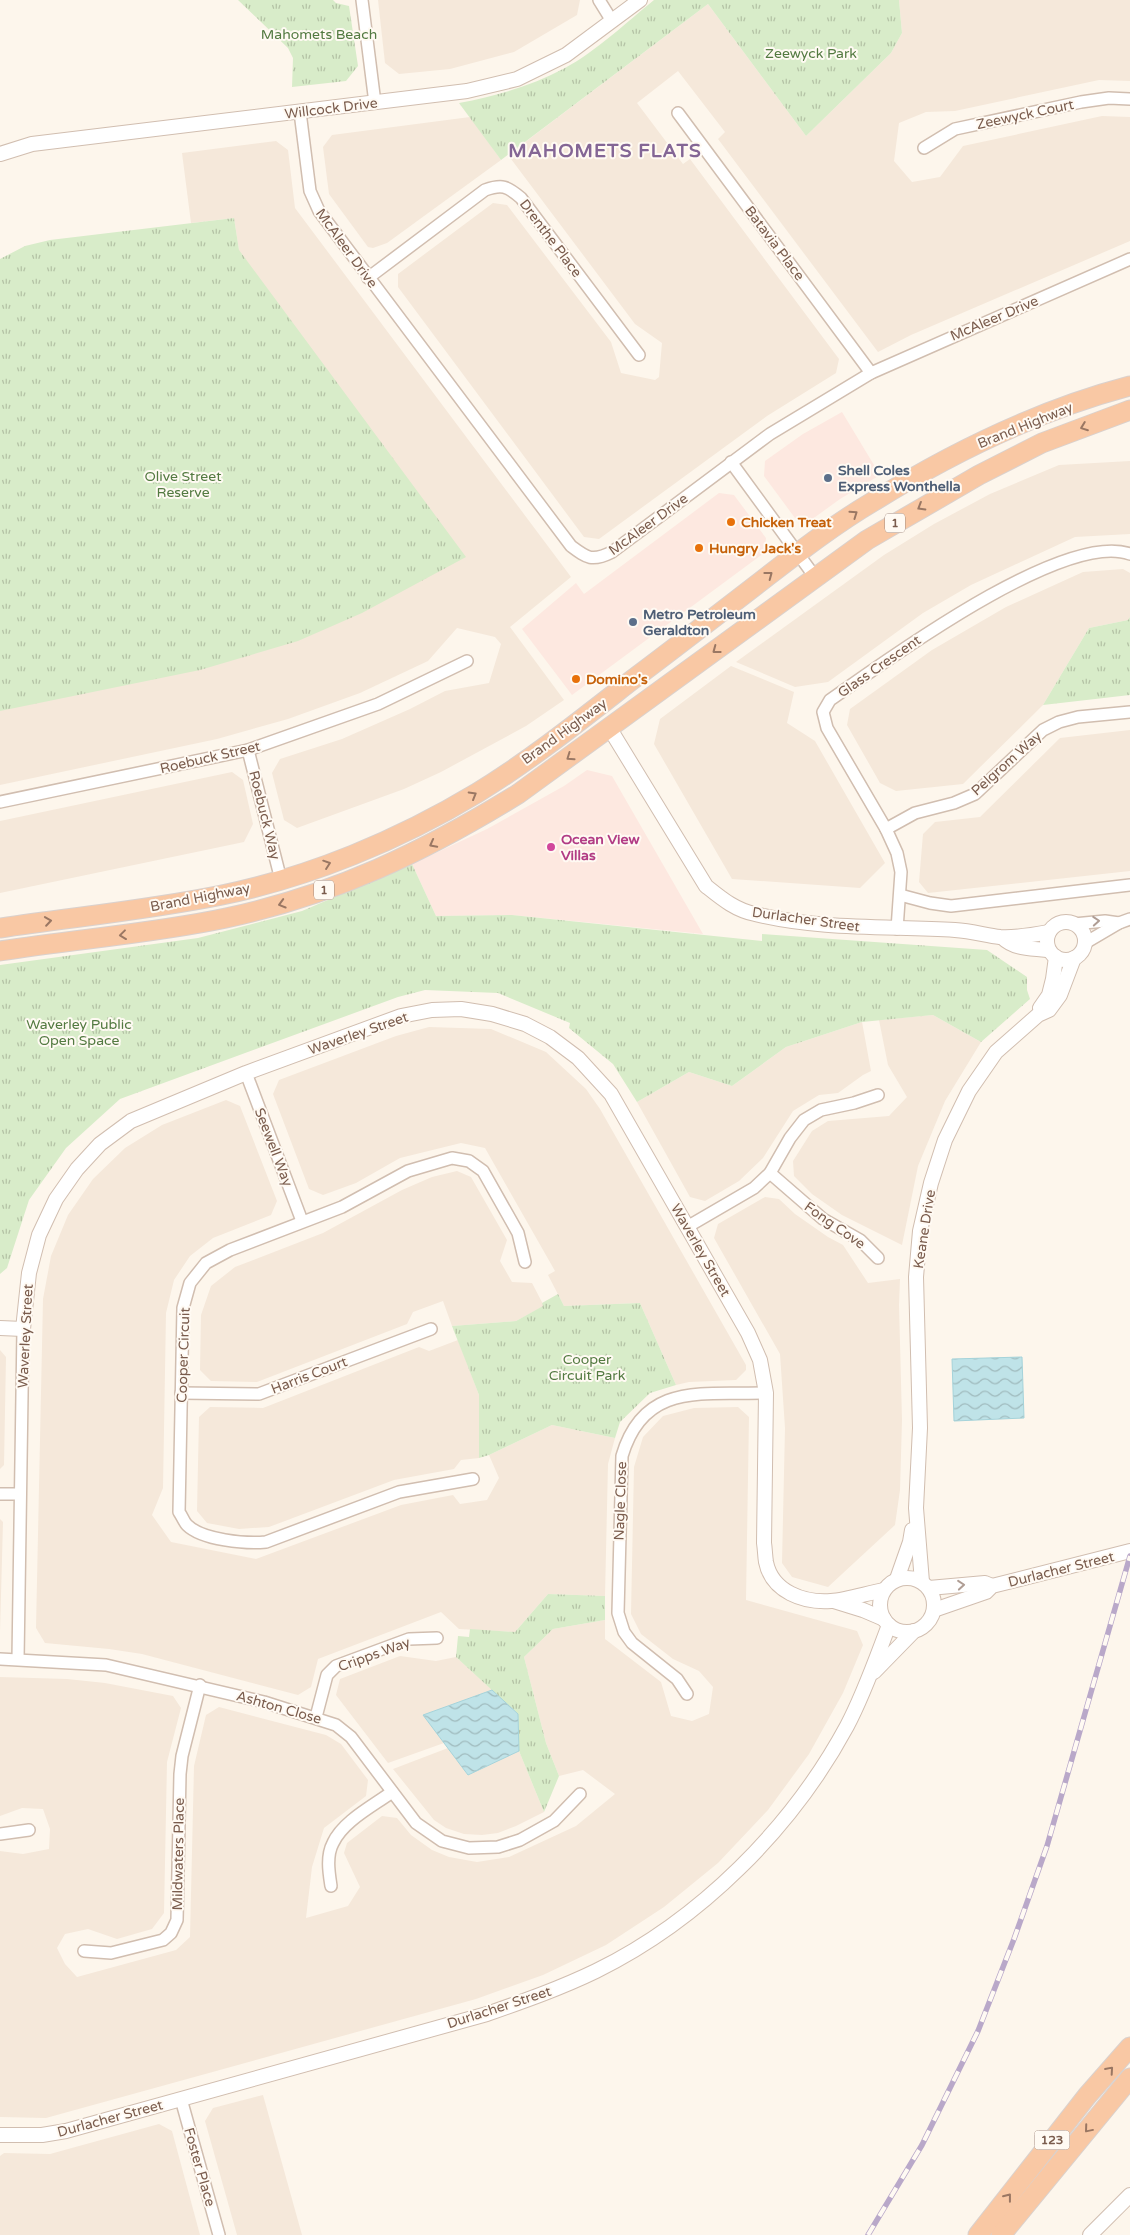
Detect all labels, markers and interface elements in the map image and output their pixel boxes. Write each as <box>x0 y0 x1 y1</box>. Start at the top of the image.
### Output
park label: Mahomets Beach <box>261 26 377 43</box>
park label: Zeewyck Park <box>765 45 857 62</box>
street label: Willcock Drive <box>284 94 379 123</box>
street label: Zeewyck Court <box>975 96 1076 133</box>
district label: MAHOMETS FLATS <box>508 140 702 162</box>
street label: Drenthe Place <box>516 196 585 281</box>
street label: Batavia Place <box>741 203 808 284</box>
street label: McAleer Drive <box>312 205 381 291</box>
street label: McAleer Drive <box>948 292 1041 345</box>
street label: Brand Highway <box>975 398 1076 452</box>
one-way arrow <box>1080 421 1089 431</box>
place label: Shell Coles Express Wonthella <box>838 462 961 495</box>
park label: Olive Street Reserve <box>144 468 222 501</box>
marker: Shell Coles Express Wonthella <box>822 472 834 484</box>
street label: McAleer Drive <box>605 490 691 559</box>
one-way arrow <box>918 501 927 511</box>
one-way arrow <box>848 511 857 520</box>
place label: Chicken Treat <box>741 514 832 531</box>
road number: 1 <box>885 514 905 532</box>
marker: Chicken Treat <box>725 516 737 528</box>
place label: Hungry Jack's <box>709 540 801 557</box>
marker: Hungry Jack's <box>693 542 705 554</box>
one-way arrow <box>763 572 773 581</box>
place label: Metro Petroleum Geraldton <box>643 606 756 639</box>
marker: Metro Petroleum Geraldton <box>627 616 639 628</box>
street label: Glass Crescent <box>834 631 925 701</box>
one-way arrow <box>713 645 722 653</box>
place label: Domino's <box>586 671 648 688</box>
marker: Domino's <box>570 673 582 685</box>
street label: Brand Highway <box>518 694 611 768</box>
street label: Pelgrom Way <box>968 727 1045 799</box>
street label: Roebuck Street <box>158 738 263 777</box>
one-way arrow <box>566 751 576 760</box>
street label: Roebuck Way <box>245 769 284 862</box>
one-way arrow <box>468 791 477 801</box>
place label: Ocean View Villas <box>561 831 639 864</box>
one-way arrow <box>429 838 438 848</box>
marker: Ocean View Villas <box>545 841 557 853</box>
one-way arrow <box>322 860 330 870</box>
street label: Brand Highway <box>149 879 252 915</box>
road number: 1 <box>314 880 334 900</box>
one-way arrow <box>278 898 287 909</box>
street label: Durlacher Street <box>751 904 862 936</box>
one-way arrow <box>45 916 53 927</box>
one-way arrow <box>1093 916 1101 927</box>
one-way arrow <box>119 929 127 940</box>
street label: Waverley Street <box>306 1008 411 1059</box>
park label: Waverley Public Open Space <box>26 1016 132 1049</box>
street label: Seewell Way <box>251 1105 296 1189</box>
street label: Keane Drive <box>910 1188 939 1270</box>
street label: Fong Cove <box>801 1198 869 1253</box>
street label: Waverley Street <box>667 1201 734 1300</box>
street label: Waverley Street <box>14 1283 37 1389</box>
street label: Cooper Circuit <box>173 1306 194 1403</box>
park label: Cooper Circuit Park <box>549 1351 626 1384</box>
street label: Harris Court <box>269 1353 350 1398</box>
street label: Nagle Close <box>611 1461 630 1541</box>
street label: Durlacher Street <box>1006 1548 1116 1591</box>
one-way arrow <box>957 1580 965 1591</box>
street label: Cripps Way <box>336 1633 413 1675</box>
street label: Ashton Close <box>234 1687 323 1728</box>
street label: Mildwaters Place <box>169 1797 188 1911</box>
street label: Durlacher Street <box>445 1982 554 2032</box>
one-way arrow <box>1104 2067 1112 2076</box>
street label: Durlacher Street <box>55 2096 165 2141</box>
one-way arrow <box>1084 2123 1093 2132</box>
street label: Foster Place <box>180 2126 219 2209</box>
road number: 123 <box>1034 2130 1070 2150</box>
one-way arrow <box>1002 2194 1010 2203</box>

